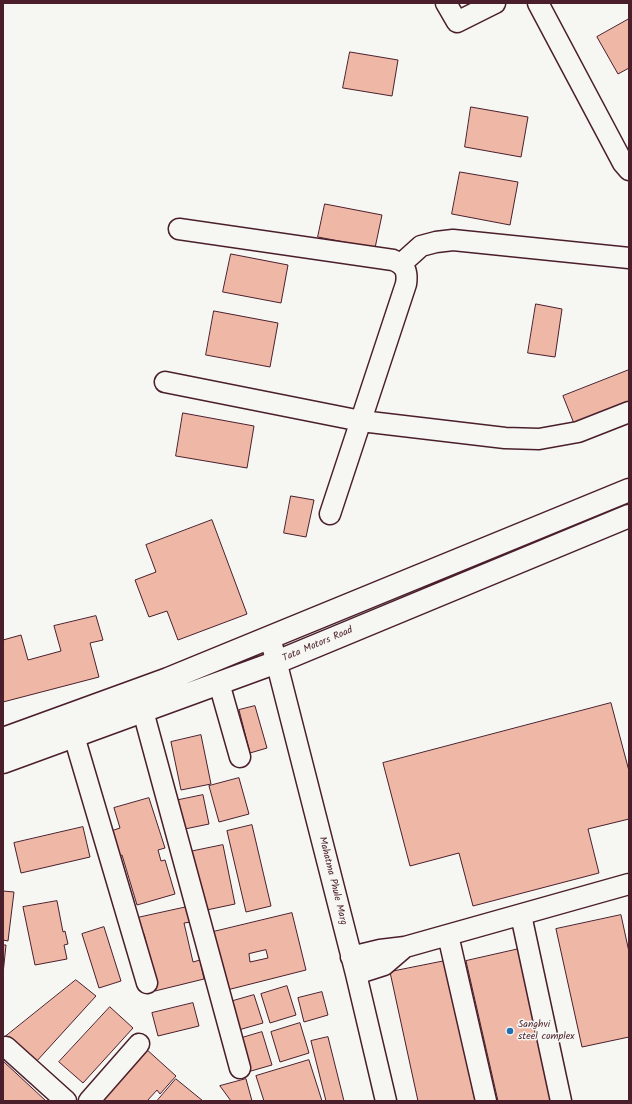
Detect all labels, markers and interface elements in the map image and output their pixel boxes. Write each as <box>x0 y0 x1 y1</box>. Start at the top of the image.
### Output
street label: Tata Motors Road <box>281 625 355 665</box>
street label: Mahatma Phule Marg <box>315 836 349 926</box>
place label: Sanghvi steel complex <box>518 1019 575 1042</box>
marker: Sanghvi steel complex <box>505 1026 515 1036</box>

